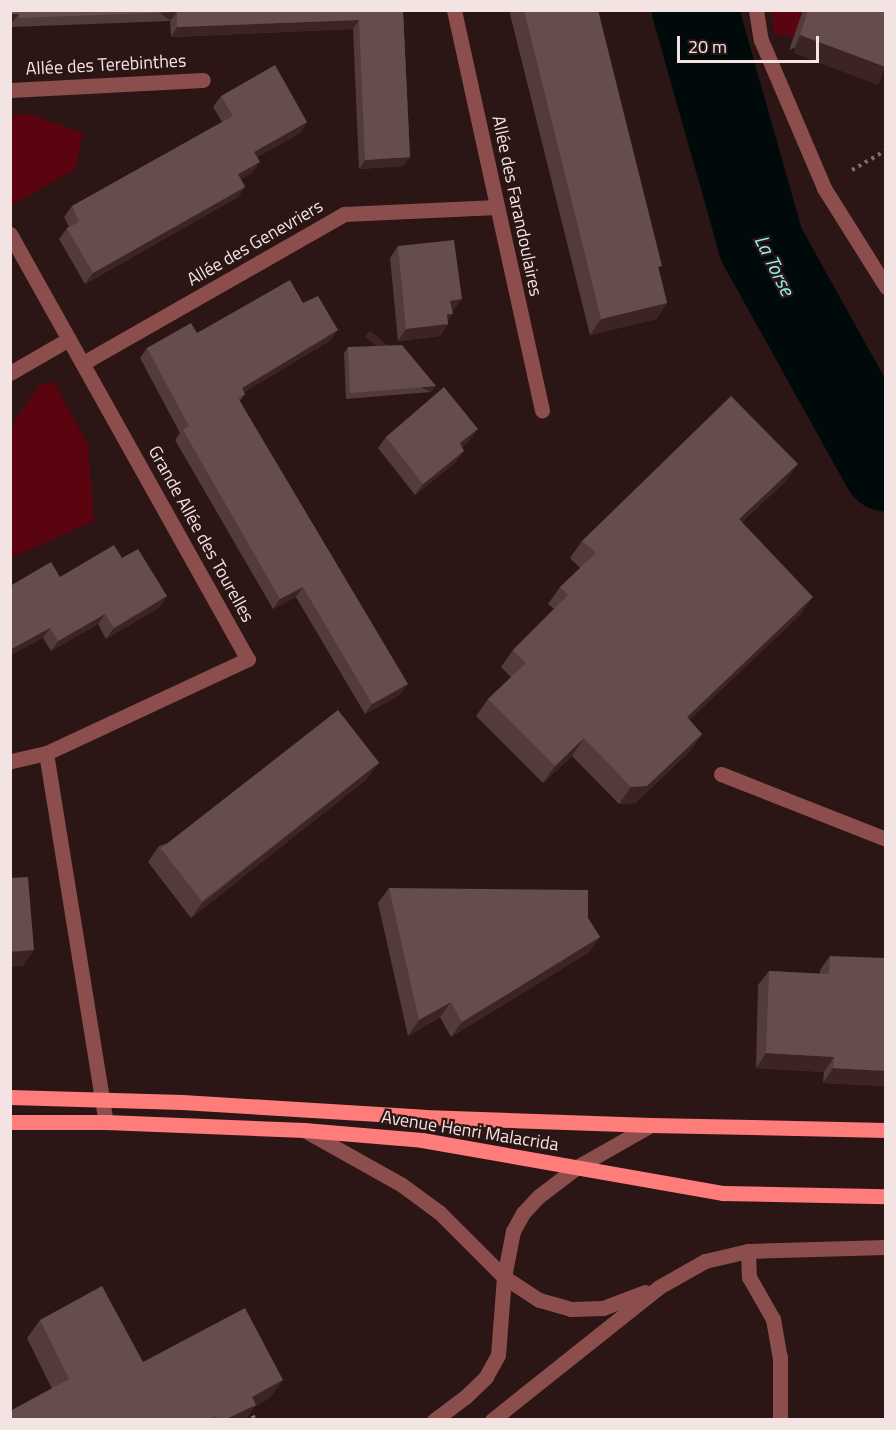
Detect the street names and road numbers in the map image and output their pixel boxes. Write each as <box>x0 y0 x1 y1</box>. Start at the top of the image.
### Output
street label: Allée des Terebinthes <box>25 50 187 80</box>
street label: Allée des Farandoulaires <box>487 114 547 298</box>
street label: Allée des Genevriers <box>183 195 327 291</box>
street label: Grande Allée des Tourelles <box>143 442 259 626</box>
street label: Avenue Henri Malacrida <box>380 1106 560 1156</box>

